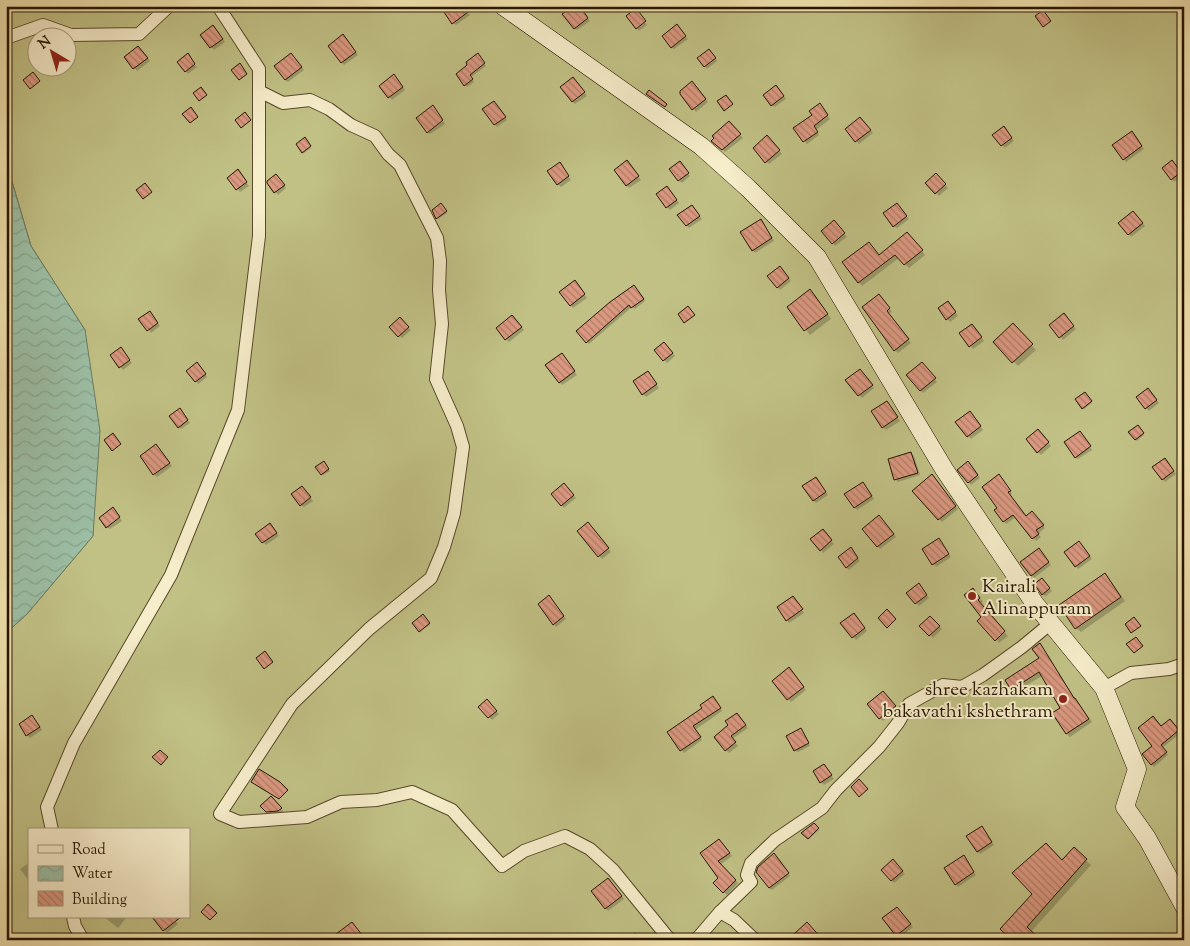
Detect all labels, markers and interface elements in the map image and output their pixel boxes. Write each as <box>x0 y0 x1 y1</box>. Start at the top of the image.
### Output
north arrow <box>28 28 78 78</box>
text: N <box>35 32 56 55</box>
place label: Kairali Alinappuram <box>982 574 1092 623</box>
marker: Kairali Alinappuram <box>966 590 978 602</box>
place label: shree kazhakam bakavathi kshethram <box>883 677 1053 726</box>
marker: shree kazhakam bakavathi kshethram <box>1057 693 1069 705</box>
legend <box>28 828 190 918</box>
text: Road <box>72 840 106 861</box>
text: Water <box>72 864 113 885</box>
text: Building <box>72 890 127 911</box>

